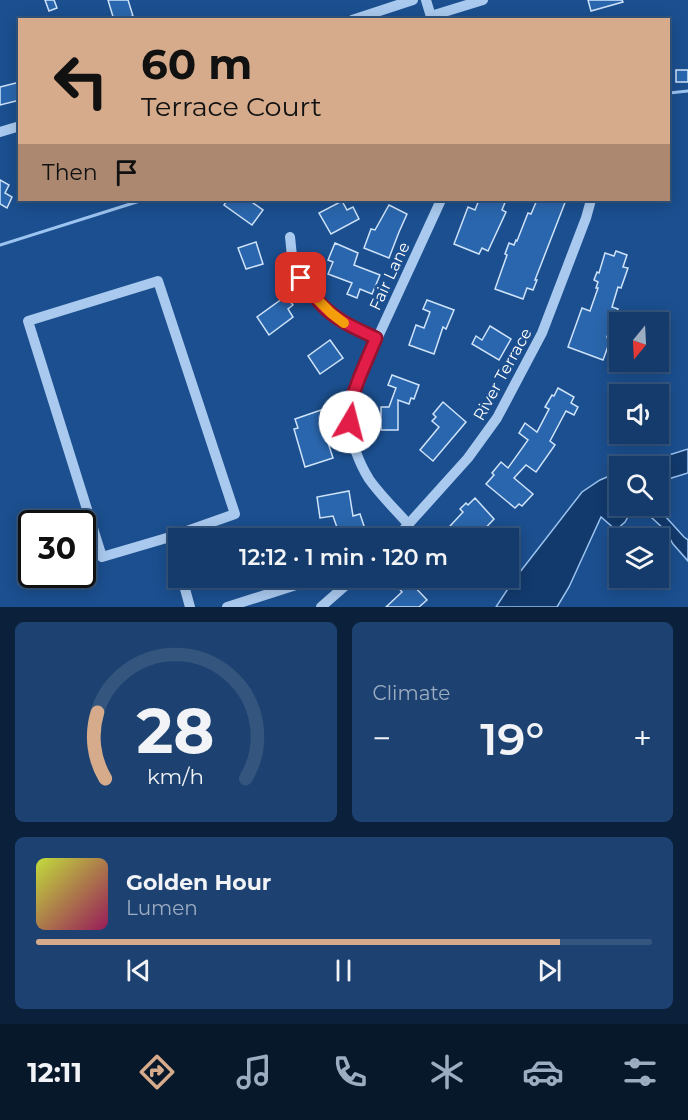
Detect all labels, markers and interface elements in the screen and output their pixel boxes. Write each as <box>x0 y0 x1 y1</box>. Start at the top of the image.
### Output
text: 60 m <box>141 38 252 90</box>
icon: left <box>42 42 120 120</box>
text: Terrace Court <box>141 90 322 123</box>
icon: arrive <box>110 156 143 189</box>
text: Then <box>42 159 98 186</box>
street label: Fair Lane <box>365 239 414 314</box>
pin <box>275 252 326 303</box>
icon: arrive <box>284 261 317 294</box>
north arrow <box>609 312 669 372</box>
map controls <box>609 312 669 588</box>
street label: River Terrace <box>469 325 536 424</box>
button: sound <box>609 384 669 444</box>
position arrow <box>318 390 382 454</box>
button: search <box>609 456 669 516</box>
speed limit sign: 30 <box>18 510 96 588</box>
button: layers <box>609 528 669 588</box>
text: 12:12 · 1 min · 120 m <box>239 544 448 571</box>
text: Climate <box>373 681 450 705</box>
text: 28 <box>137 693 215 769</box>
text: 19° <box>480 711 544 766</box>
text: − <box>373 718 391 758</box>
text: + <box>633 718 652 758</box>
text: km/h <box>147 763 204 789</box>
text: Golden Hour <box>126 869 271 896</box>
text: Lumen <box>126 896 198 920</box>
icon: previous <box>122 954 155 987</box>
icon: pause <box>327 954 360 987</box>
icon: next <box>533 954 566 987</box>
icon: directions <box>136 1051 178 1093</box>
icon: music <box>233 1051 275 1093</box>
icon: phone <box>329 1051 371 1093</box>
icon: climate <box>426 1051 468 1093</box>
icon: car <box>522 1051 564 1093</box>
icon: filters <box>619 1051 661 1093</box>
text: 12:11 <box>27 1056 82 1089</box>

